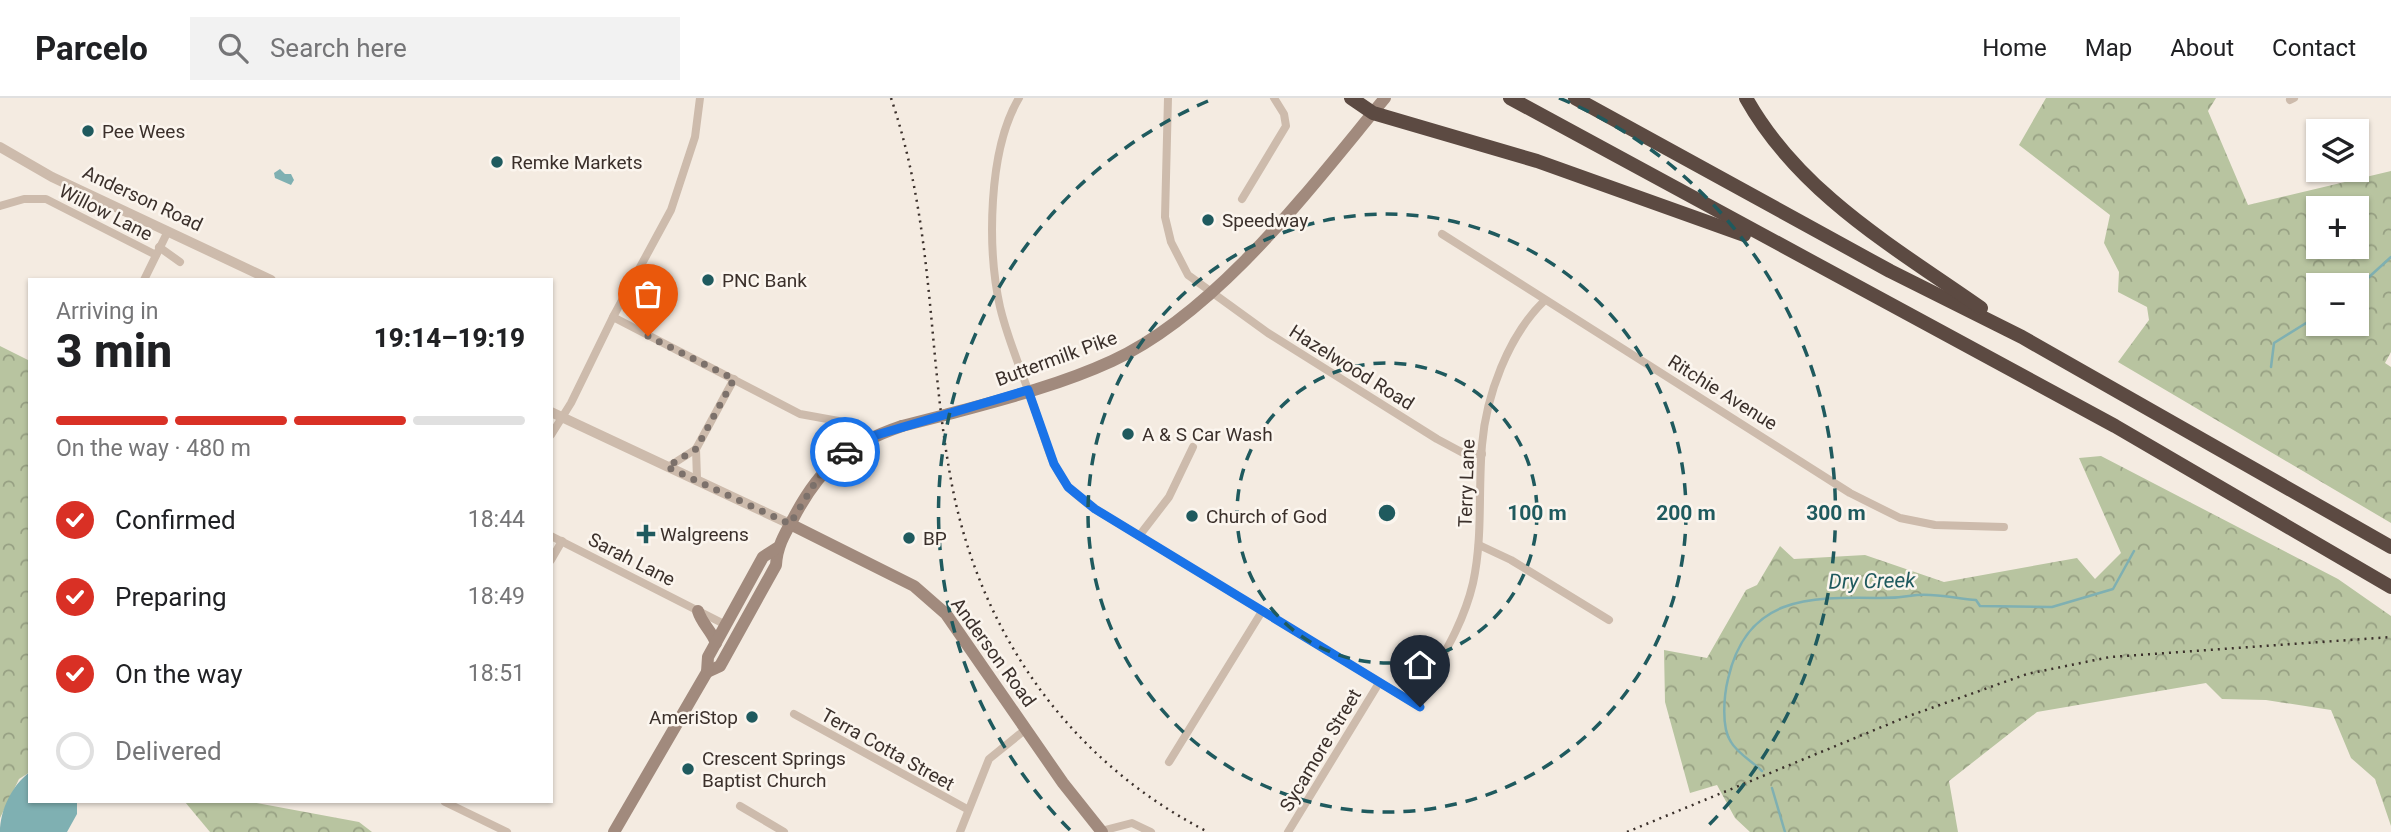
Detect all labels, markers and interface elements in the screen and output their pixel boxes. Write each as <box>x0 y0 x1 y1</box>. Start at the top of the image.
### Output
search box <box>190 17 680 80</box>
text: Parcelo <box>35 29 148 68</box>
icon: search <box>214 29 252 67</box>
text: Search here <box>270 33 407 63</box>
text: Home <box>1982 34 2047 62</box>
text: Map <box>2085 34 2132 62</box>
text: About <box>2170 34 2234 62</box>
text: Contact <box>2272 34 2356 62</box>
map controls <box>2306 119 2369 336</box>
button: layers <box>2306 119 2369 182</box>
place label: Pee Wees <box>102 120 185 143</box>
marker: Pee Wees <box>80 123 96 139</box>
place label: Remke Markets <box>511 151 643 174</box>
marker: Remke Markets <box>489 154 505 170</box>
street label: Anderson Road <box>79 161 206 236</box>
street label: Willow Lane <box>55 179 156 246</box>
button: + <box>2306 196 2369 259</box>
place label: Speedway <box>1222 209 1308 232</box>
marker: Speedway <box>1200 212 1216 228</box>
pin <box>618 264 678 336</box>
place label: PNC Bank <box>722 269 807 292</box>
marker: PNC Bank <box>700 272 716 288</box>
button: − <box>2306 273 2369 336</box>
icon: bag <box>629 275 667 313</box>
text: Arriving in <box>56 298 159 325</box>
street label: Hazelwood Road <box>1285 320 1418 415</box>
text: 19:14–19:19 <box>374 323 525 353</box>
text: 3 min <box>56 324 172 378</box>
street label: Buttermilk Pike <box>992 326 1120 391</box>
street label: Ritchie Avenue <box>1664 350 1782 435</box>
courier <box>810 417 880 487</box>
place label: A & S Car Wash <box>1142 423 1273 446</box>
marker: A & S Car Wash <box>1120 426 1136 442</box>
icon: car <box>826 433 864 471</box>
text: On the way · 480 m <box>56 435 251 462</box>
street label: Terry Lane <box>1453 438 1480 528</box>
icon: check <box>56 501 94 539</box>
centre of rings <box>1375 501 1399 525</box>
text: 100 m <box>1507 501 1567 525</box>
text: 200 m <box>1656 501 1716 525</box>
text: 300 m <box>1806 501 1866 525</box>
text: Confirmed <box>115 505 236 535</box>
place label: Church of God <box>1206 505 1327 528</box>
text: 18:44 <box>468 506 525 533</box>
marker: Church of God <box>1184 508 1200 524</box>
place label: Walgreens <box>660 523 749 546</box>
marker: Walgreens <box>638 526 654 542</box>
place label: BP <box>923 527 947 550</box>
street label: Sarah Lane <box>585 528 679 591</box>
marker: BP <box>901 530 917 546</box>
water label: Dry Creek <box>1828 568 1916 594</box>
icon: check <box>56 578 94 616</box>
text: Preparing <box>115 582 227 612</box>
text: 18:49 <box>468 583 525 610</box>
street label: Anderson Road <box>946 593 1041 711</box>
pin <box>1390 635 1450 707</box>
icon: home <box>1401 646 1439 684</box>
icon: check <box>56 655 94 693</box>
text: On the way <box>115 659 243 689</box>
text: 18:51 <box>468 660 525 687</box>
street label: Sycamore Street <box>1275 685 1366 816</box>
street label: Terra Cotta Street <box>817 703 958 796</box>
place label: AmeriStop <box>649 706 738 729</box>
marker: AmeriStop <box>744 709 760 725</box>
text: Delivered <box>115 736 222 766</box>
place label: Crescent Springs Baptist Church <box>702 747 846 792</box>
marker: Crescent Springs Baptist Church <box>680 761 696 777</box>

